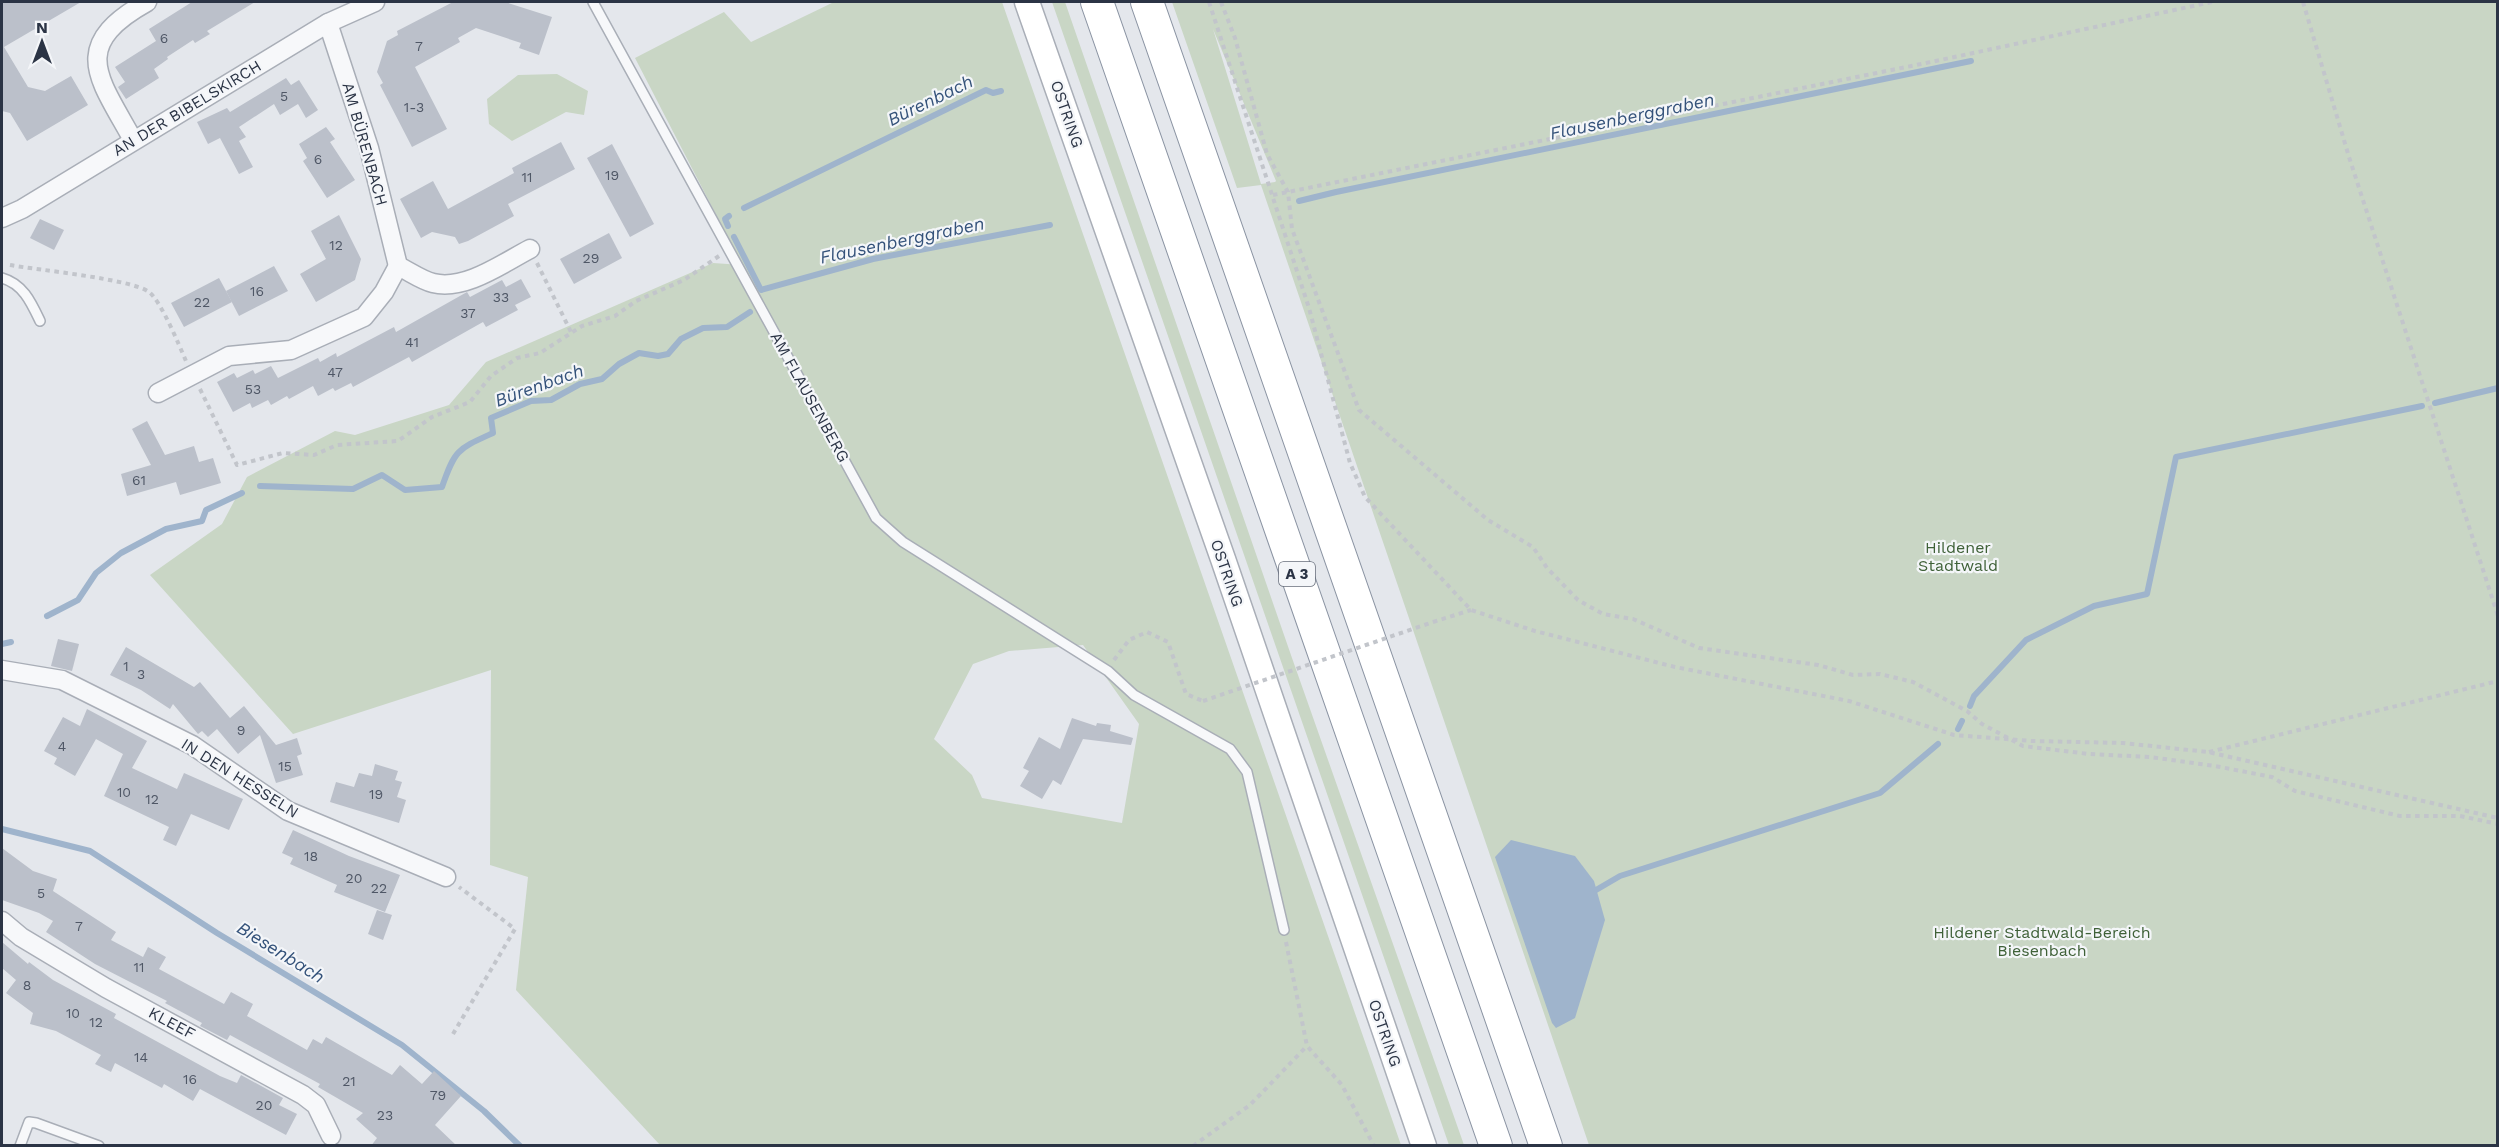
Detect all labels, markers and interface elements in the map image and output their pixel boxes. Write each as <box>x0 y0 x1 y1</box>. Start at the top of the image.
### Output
north arrow <box>12 12 72 72</box>
text: N <box>36 18 48 37</box>
house number: 6 <box>160 30 168 46</box>
house number: 7 <box>415 38 423 54</box>
street label: AN DER BIBELSKIRCH <box>109 56 265 160</box>
water label: Bürenbach <box>884 70 976 130</box>
street label: OSTRING <box>1047 78 1087 150</box>
street label: AM BÜRENBACH <box>338 80 392 208</box>
house number: 5 <box>280 88 288 104</box>
water label: Flausenberggraben <box>1548 88 1716 144</box>
house number: 1-3 <box>404 99 424 115</box>
house number: 6 <box>314 151 322 167</box>
house number: 19 <box>605 167 619 183</box>
house number: 11 <box>522 169 532 185</box>
water label: Flausenberggraben <box>818 212 986 268</box>
house number: 12 <box>329 237 343 253</box>
house number: 29 <box>583 250 599 266</box>
house number: 16 <box>250 283 264 299</box>
house number: 33 <box>493 289 509 305</box>
house number: 22 <box>194 294 210 310</box>
house number: 37 <box>460 305 476 321</box>
street label: AM FLAUSENBERG <box>766 329 854 465</box>
house number: 41 <box>405 334 419 350</box>
water label: Bürenbach <box>492 359 586 411</box>
house number: 47 <box>327 364 343 380</box>
house number: 53 <box>245 381 261 397</box>
house number: 61 <box>132 472 146 488</box>
street label: OSTRING <box>1207 537 1247 609</box>
park label: Hildener Stadtwald <box>1918 538 1998 575</box>
road number: A 3 <box>1279 562 1315 586</box>
house number: 1 <box>123 658 129 674</box>
house number: 3 <box>137 666 145 682</box>
house number: 9 <box>237 722 245 738</box>
street label: IN DEN HESSELN <box>178 734 302 822</box>
house number: 4 <box>58 738 66 754</box>
house number: 15 <box>278 758 292 774</box>
house number: 10 <box>117 784 131 800</box>
house number: 19 <box>369 786 383 802</box>
house number: 12 <box>145 791 159 807</box>
house number: 18 <box>304 848 318 864</box>
house number: 20 <box>346 870 362 886</box>
house number: 22 <box>371 880 387 896</box>
house number: 5 <box>37 885 45 901</box>
water label: Biesenbach <box>233 917 329 987</box>
house number: 7 <box>75 918 83 934</box>
park label: Hildener Stadtwald-Bereich Biesenbach <box>1933 923 2151 960</box>
house number: 11 <box>134 959 144 975</box>
house number: 8 <box>23 977 31 993</box>
street label: OSTRING <box>1365 997 1405 1069</box>
street label: KLEEF <box>145 1003 199 1043</box>
house number: 10 <box>66 1005 80 1021</box>
house number: 12 <box>89 1014 103 1030</box>
house number: 14 <box>134 1049 148 1065</box>
house number: 16 <box>183 1071 197 1087</box>
house number: 21 <box>342 1073 356 1089</box>
house number: 79 <box>430 1087 446 1103</box>
house number: 20 <box>256 1097 272 1113</box>
house number: 23 <box>377 1107 393 1123</box>

